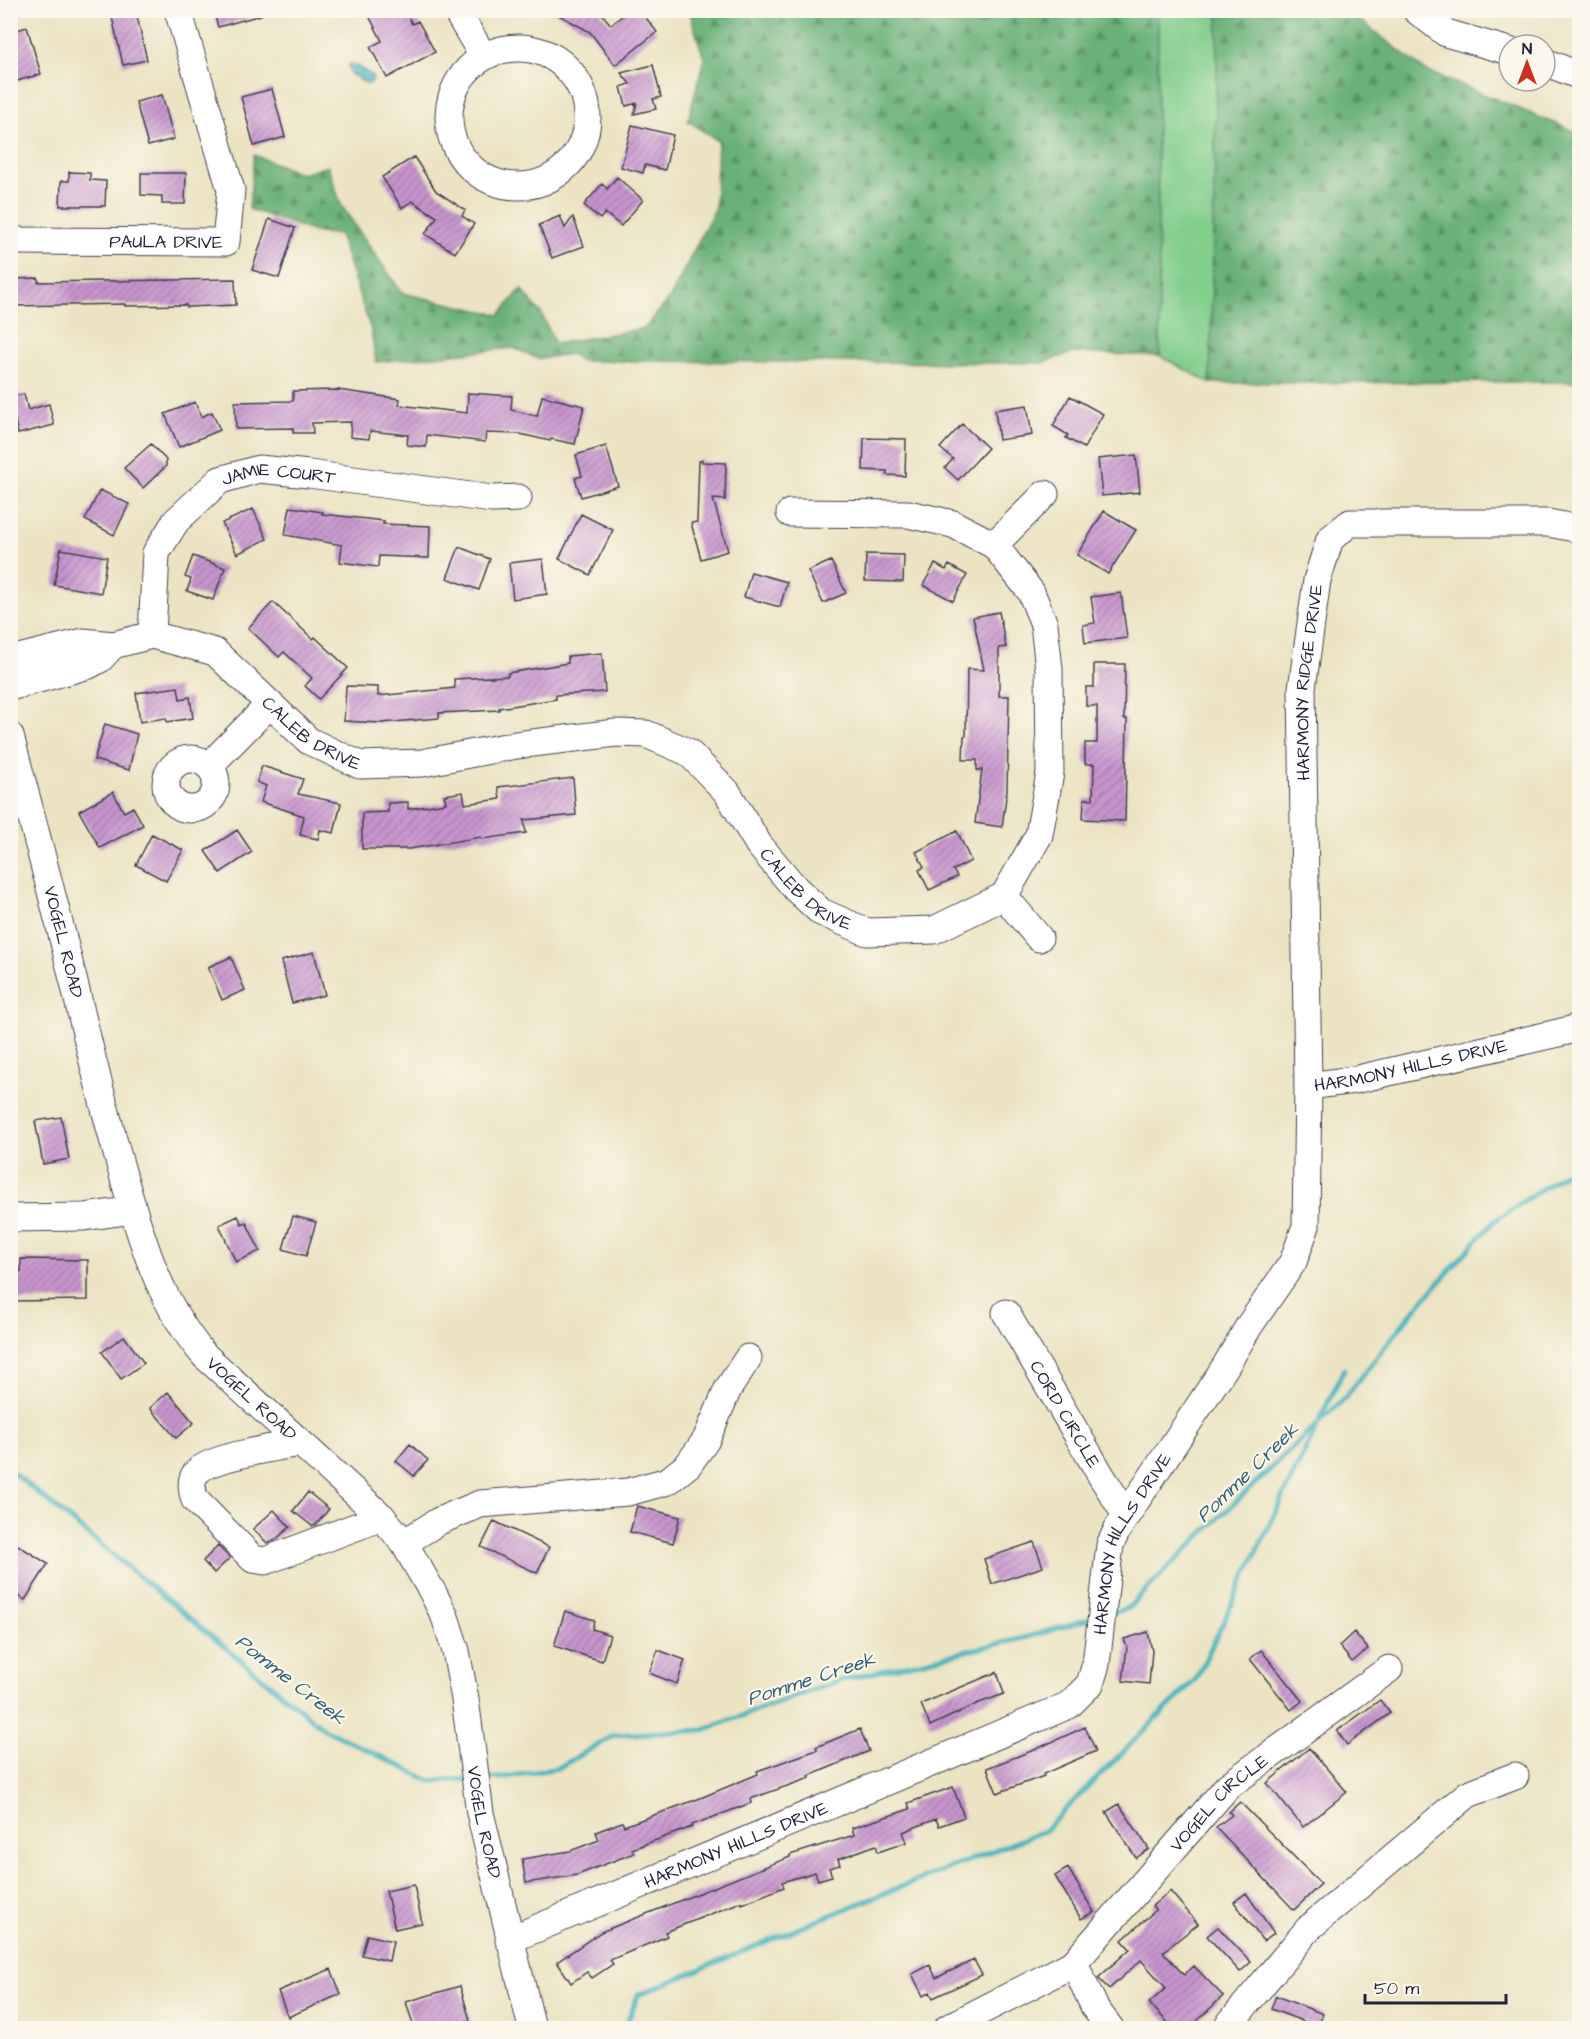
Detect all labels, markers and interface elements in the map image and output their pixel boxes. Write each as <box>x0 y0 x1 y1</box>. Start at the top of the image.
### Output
north arrow <box>1497 33 1557 93</box>
text: N <box>1522 38 1532 60</box>
street label: PAULA DRIVE <box>109 229 223 255</box>
street label: JAMIE COURT <box>219 457 338 492</box>
street label: HARMONY RIDGE DRIVE <box>1290 582 1329 781</box>
street label: CALEB DRIVE <box>256 691 365 777</box>
street label: CALEB DRIVE <box>754 843 856 937</box>
street label: VOGEL ROAD <box>37 884 89 1001</box>
street label: HARMONY HILLS DRIVE <box>1313 1033 1510 1098</box>
street label: VOGEL ROAD <box>201 1351 302 1447</box>
street label: CORD CIRCLE <box>1023 1356 1106 1473</box>
water label: Pomme Creek <box>1190 1416 1306 1529</box>
street label: HARMONY HILLS DRIVE <box>1088 1448 1178 1636</box>
water label: Pomme Creek <box>229 1628 352 1732</box>
water label: Pomme Creek <box>744 1645 880 1713</box>
street label: VOGEL CIRCLE <box>1164 1749 1274 1858</box>
street label: VOGEL ROAD <box>461 1764 507 1881</box>
street label: HARMONY HILLS DRIVE <box>640 1796 832 1895</box>
scale bar <box>1365 1967 1506 2005</box>
text: 50 m <box>1374 1976 1419 2001</box>

